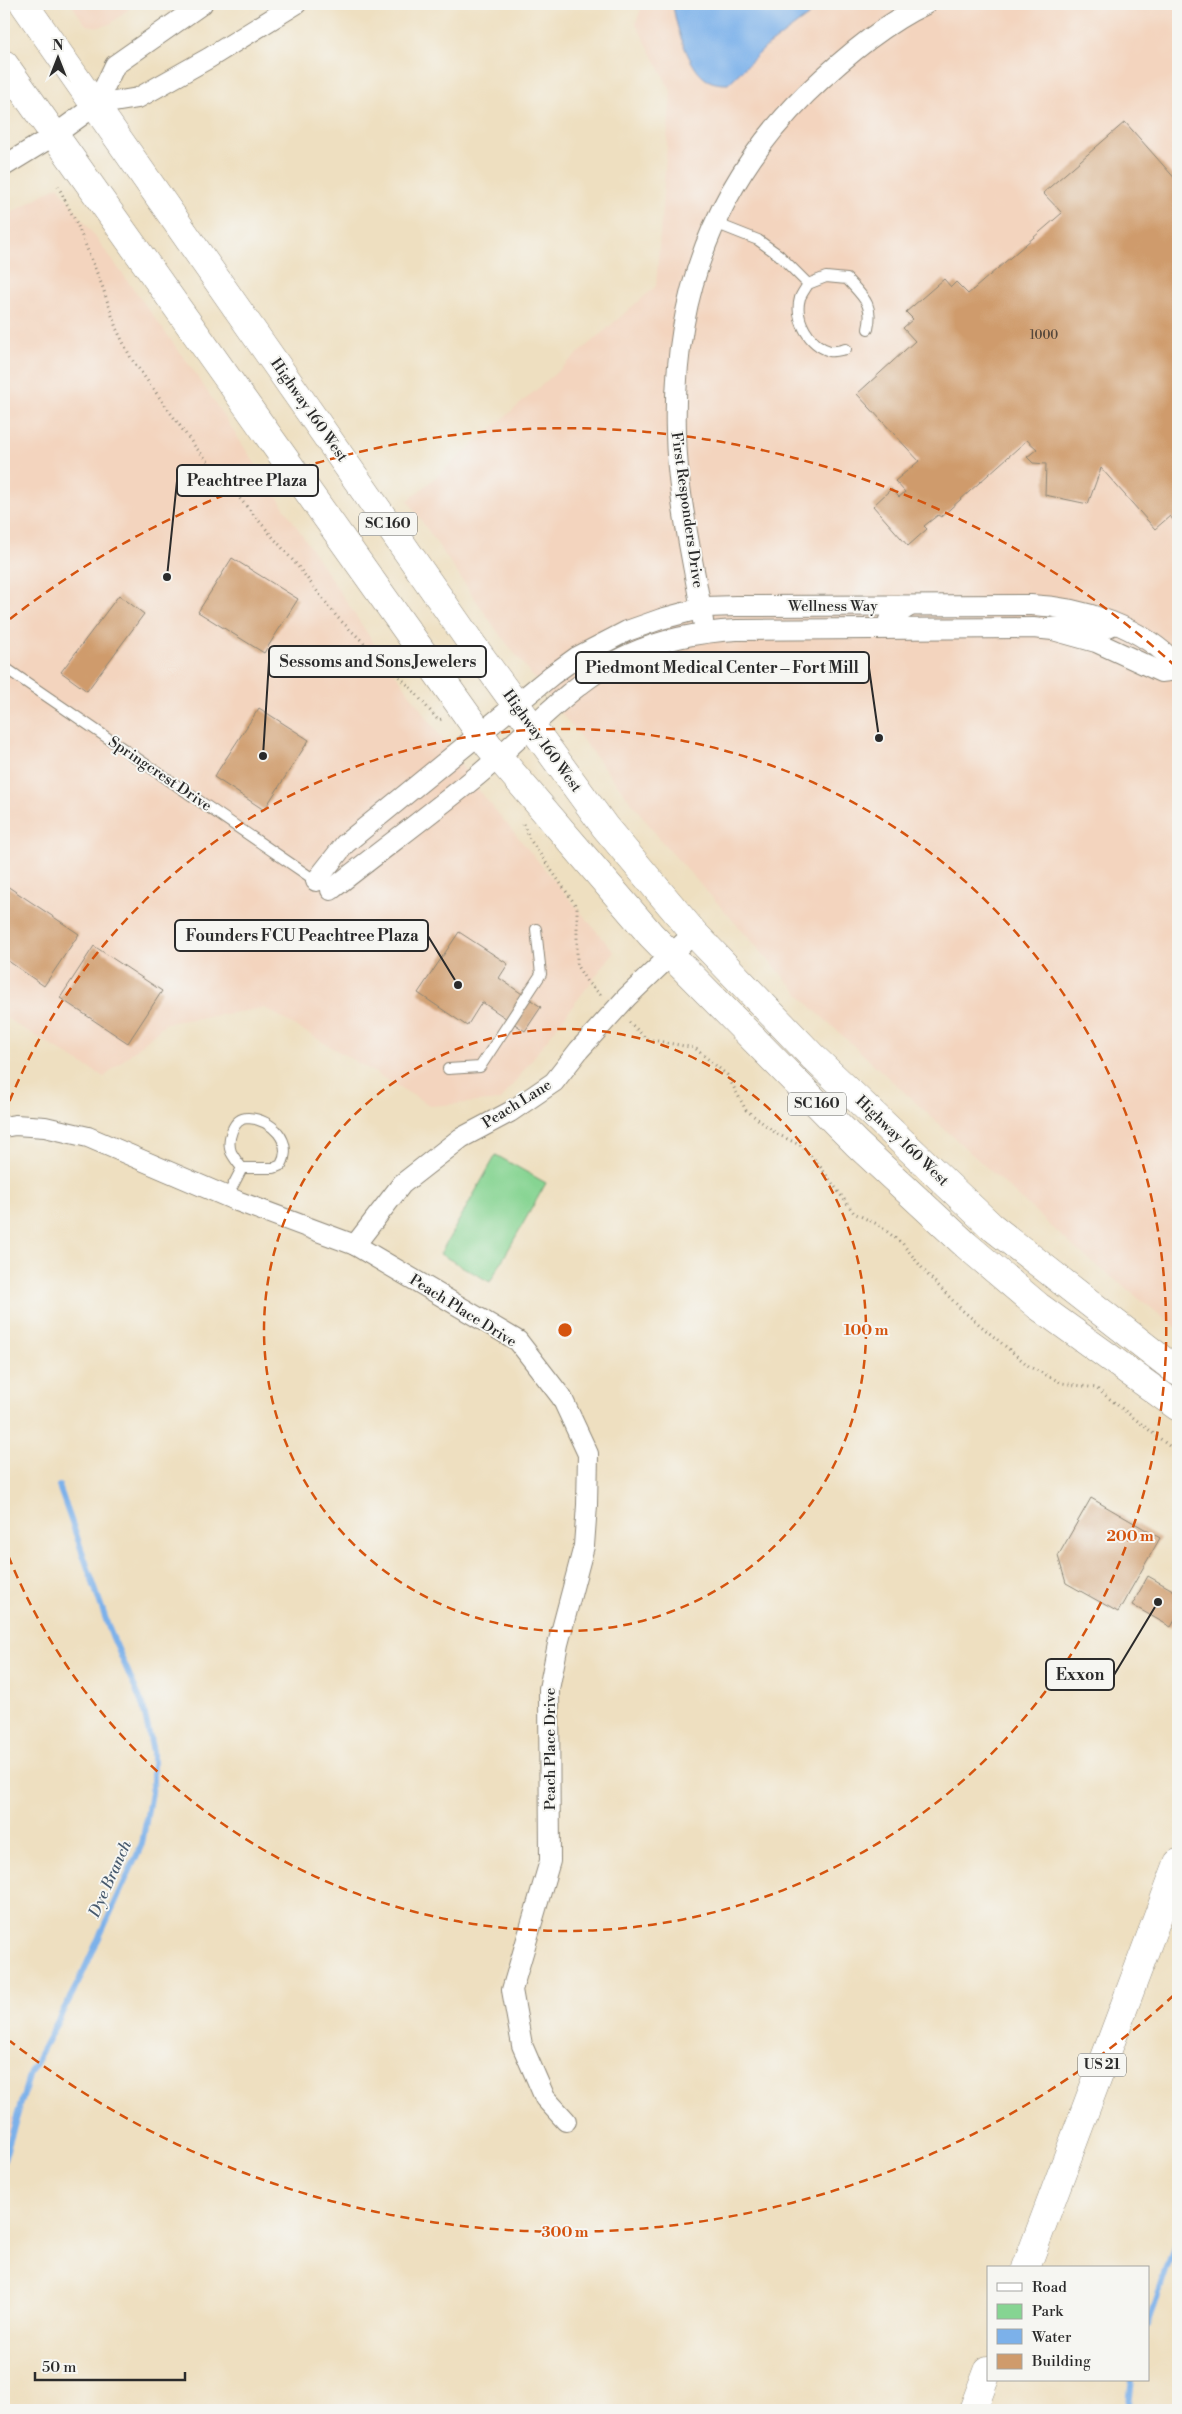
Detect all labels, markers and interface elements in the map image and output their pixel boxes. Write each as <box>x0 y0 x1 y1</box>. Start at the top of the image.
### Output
north arrow <box>32 32 82 82</box>
text: N <box>52 37 64 55</box>
house number: 1000 <box>1030 328 1058 343</box>
street label: Highway 160 West <box>266 355 352 466</box>
street label: First Responders Drive <box>667 431 707 589</box>
callout: Peachtree Plaza <box>177 465 318 496</box>
text: Peachtree Plaza <box>187 471 308 491</box>
road number: SC 160 <box>359 512 417 536</box>
street label: Wellness Way <box>787 597 878 616</box>
callout: Sessoms and Sons Jewelers <box>269 646 486 677</box>
text: Sessoms and Sons Jewelers <box>280 652 477 672</box>
callout: Piedmont Medical Center – Fort Mill <box>576 652 869 683</box>
text: Piedmont Medical Center – Fort Mill <box>585 658 860 678</box>
street label: Highway 160 West <box>498 686 586 797</box>
street label: Springcrest Drive <box>105 732 215 816</box>
callout: Founders FCU Peachtree Plaza <box>175 920 428 951</box>
text: Founders FCU Peachtree Plaza <box>185 926 419 946</box>
street label: Peach Lane <box>479 1075 555 1133</box>
road number: SC 160 <box>788 1092 846 1116</box>
street label: Highway 160 West <box>851 1092 953 1191</box>
street label: Peach Place Drive <box>406 1270 520 1352</box>
centre of rings <box>556 1321 574 1339</box>
text: 100 m <box>844 1321 889 1340</box>
text: 200 m <box>1106 1527 1154 1546</box>
callout: Exxon <box>1046 1659 1114 1690</box>
text: Exxon <box>1056 1665 1104 1685</box>
street label: Peach Place Drive <box>541 1688 560 1810</box>
water label: Dye Branch <box>84 1837 136 1921</box>
road number: US 21 <box>1078 2054 1126 2076</box>
text: 300 m <box>542 2223 589 2242</box>
legend <box>987 2266 1150 2382</box>
text: Road <box>1032 2278 1067 2297</box>
text: Park <box>1032 2302 1064 2321</box>
text: Water <box>1031 2328 1072 2347</box>
scale bar <box>35 2349 185 2381</box>
text: Building <box>1031 2352 1091 2371</box>
text: 50 m <box>42 2358 76 2377</box>

